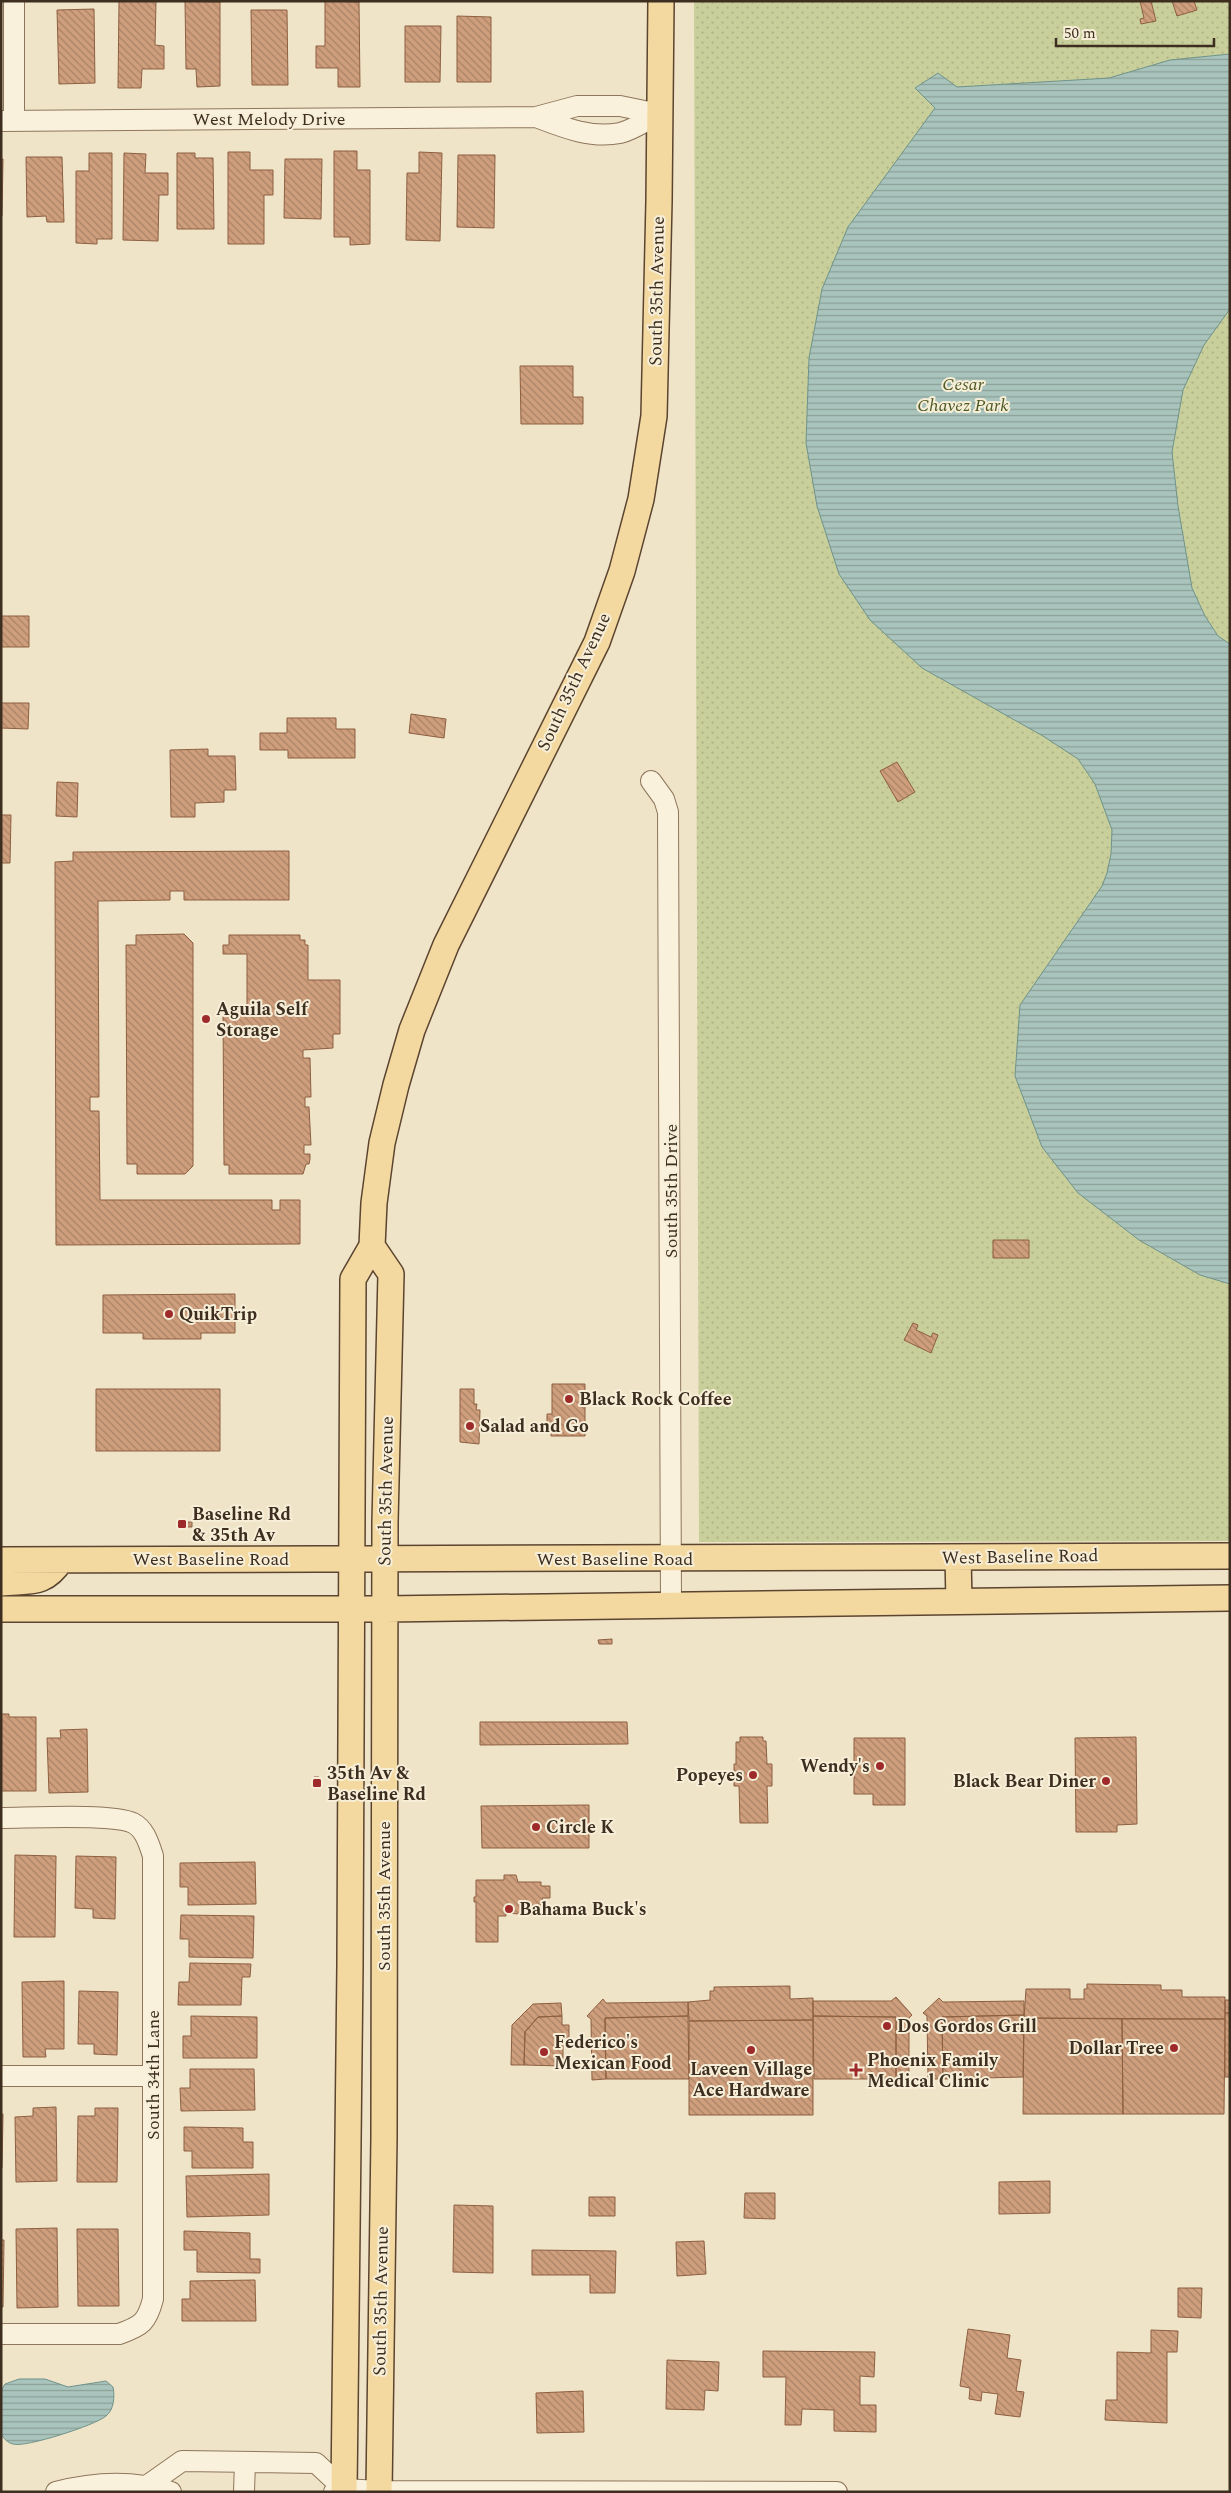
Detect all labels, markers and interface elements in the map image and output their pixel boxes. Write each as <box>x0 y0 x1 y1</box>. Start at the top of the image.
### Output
scale bar <box>1056 15 1214 47</box>
text: 50 m <box>1064 22 1096 45</box>
street label: West Melody Drive <box>193 106 345 133</box>
street label: South 35th Avenue <box>642 216 672 366</box>
park label: Cesar Chavez Park <box>917 371 1009 419</box>
street label: South 35th Avenue <box>530 608 618 756</box>
place label: Aguila Self Storage <box>216 996 309 1044</box>
marker: Aguila Self Storage <box>200 1013 212 1025</box>
street label: South 35th Drive <box>658 1124 685 1258</box>
place label: QuikTrip <box>179 1301 257 1328</box>
marker: QuikTrip <box>163 1308 175 1320</box>
place label: Black Rock Coffee <box>579 1386 732 1413</box>
marker: Black Rock Coffee <box>563 1393 575 1405</box>
place label: Salad and Go <box>480 1413 589 1440</box>
street label: South 35th Avenue <box>371 1416 401 1566</box>
marker: Salad and Go <box>464 1420 476 1432</box>
place label: Baseline Rd & 35th Av <box>192 1501 291 1549</box>
marker: Baseline Rd & 35th Av <box>176 1518 188 1530</box>
street label: West Baseline Road <box>941 1542 1099 1572</box>
street label: West Baseline Road <box>133 1546 289 1573</box>
street label: West Baseline Road <box>537 1546 693 1573</box>
place label: Wendy's <box>800 1753 870 1780</box>
place label: 35th Av & Baseline Rd <box>327 1760 426 1808</box>
marker: Wendy's <box>874 1760 886 1772</box>
place label: Popeyes <box>676 1762 743 1789</box>
place label: Black Bear Diner <box>953 1768 1096 1795</box>
marker: Popeyes <box>747 1769 759 1781</box>
marker: Black Bear Diner <box>1100 1775 1112 1787</box>
marker: 35th Av & Baseline Rd <box>311 1777 323 1789</box>
place label: Circle K <box>546 1814 614 1841</box>
street label: South 35th Avenue <box>371 1821 398 1971</box>
marker: Circle K <box>530 1821 542 1833</box>
place label: Bahama Buck's <box>519 1896 647 1923</box>
marker: Bahama Buck's <box>503 1903 515 1915</box>
street label: South 34th Lane <box>140 2010 167 2140</box>
place label: Dos Gordos Grill <box>897 2013 1037 2040</box>
marker: Dos Gordos Grill <box>881 2020 893 2032</box>
place label: Federico's Mexican Food <box>554 2029 672 2077</box>
place label: Dollar Tree <box>1069 2035 1164 2062</box>
marker: Dollar Tree <box>1168 2042 1180 2054</box>
marker: Laveen Village Ace Hardware <box>745 2044 757 2056</box>
marker: Federico's Mexican Food <box>538 2046 550 2058</box>
place label: Phoenix Family Medical Clinic <box>867 2047 999 2095</box>
place label: Laveen Village Ace Hardware <box>690 2056 812 2104</box>
marker: Phoenix Family Medical Clinic <box>849 2063 863 2077</box>
street label: South 35th Avenue <box>366 2226 396 2376</box>

